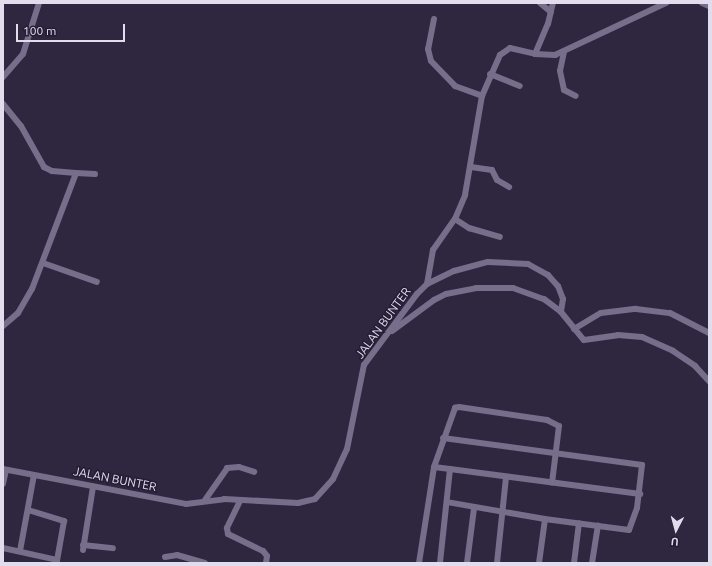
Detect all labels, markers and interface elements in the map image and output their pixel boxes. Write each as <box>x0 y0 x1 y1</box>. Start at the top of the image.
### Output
scale bar <box>18 16 127 42</box>
text: 100 m <box>23 24 56 37</box>
street label: JALAN BUNTER <box>352 285 414 361</box>
street label: JALAN BUNTER <box>72 464 158 494</box>
north arrow <box>656 510 696 550</box>
text: U <box>670 536 679 548</box>

